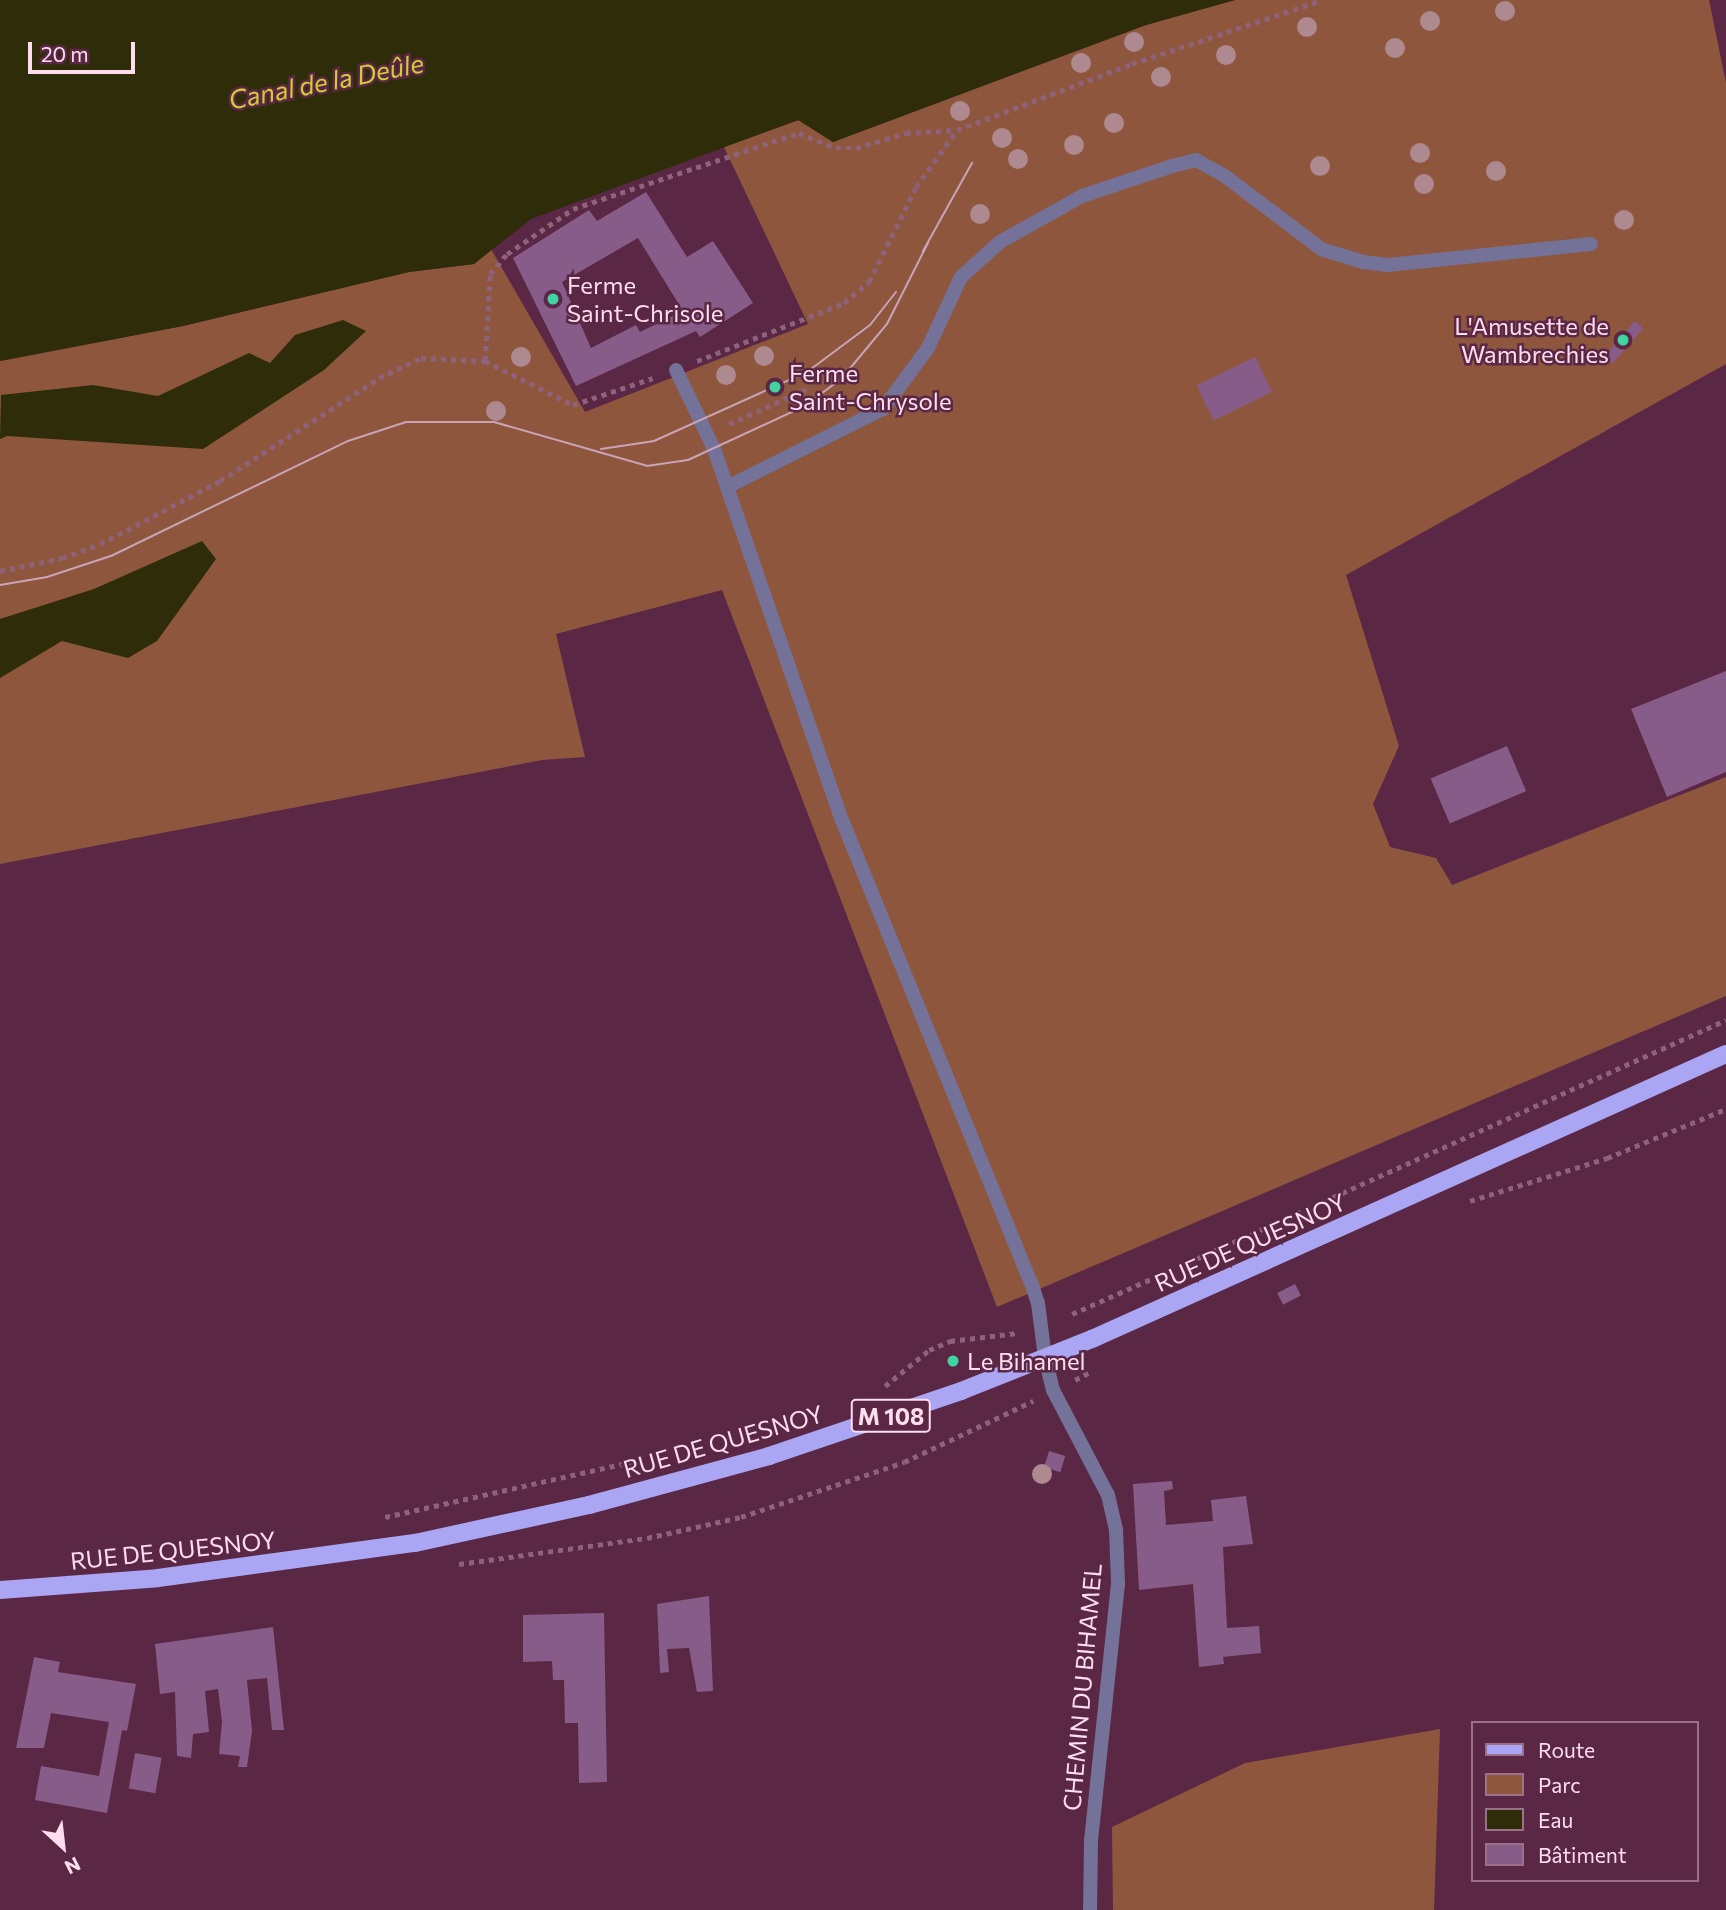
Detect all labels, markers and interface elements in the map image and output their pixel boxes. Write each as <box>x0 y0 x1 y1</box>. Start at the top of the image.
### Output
scale bar <box>32 28 138 72</box>
text: 20 m <box>41 41 89 66</box>
water label: Canal de la Deûle <box>226 47 426 115</box>
place label: Ferme Saint-Chrisole <box>567 271 723 327</box>
marker: Ferme Saint-Chrisole <box>545 291 561 307</box>
place label: L'Amusette de Wambrechies <box>1454 312 1609 368</box>
marker: L'Amusette de Wambrechies <box>1615 332 1631 348</box>
place label: Ferme Saint-Chrysole <box>789 359 952 415</box>
marker: Ferme Saint-Chrysole <box>767 379 783 395</box>
street label: RUE DE QUESNOY <box>1150 1187 1350 1297</box>
place label: Le Bihamel <box>967 1347 1086 1375</box>
marker: Le Bihamel <box>945 1353 961 1369</box>
road number: M 108 <box>851 1396 931 1436</box>
street label: RUE DE QUESNOY <box>620 1399 826 1483</box>
street label: RUE DE QUESNOY <box>69 1525 277 1575</box>
street label: CHEMIN DU BIHAMEL <box>1057 1562 1107 1812</box>
legend <box>1470 1721 1698 1882</box>
text: Route <box>1538 1737 1595 1762</box>
text: Parc <box>1538 1772 1581 1797</box>
text: Eau <box>1538 1807 1573 1832</box>
north arrow <box>28 1812 98 1882</box>
text: Bâtiment <box>1538 1842 1627 1867</box>
text: N <box>61 1853 84 1880</box>

